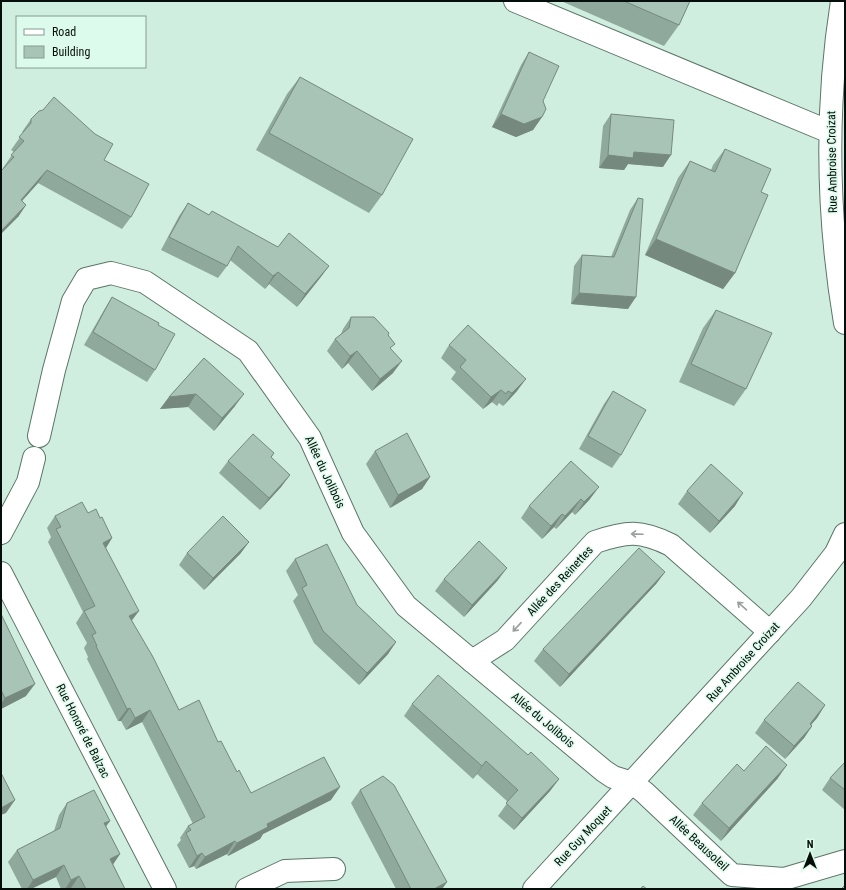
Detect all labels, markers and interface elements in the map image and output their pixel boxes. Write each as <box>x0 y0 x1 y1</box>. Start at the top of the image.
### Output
legend <box>16 16 146 68</box>
text: Road <box>52 25 76 39</box>
text: Building <box>52 45 90 59</box>
street label: Rue Ambroise Croizat <box>824 110 840 213</box>
street label: Allée du Jolibois <box>302 433 348 511</box>
one-way arrow <box>631 530 644 538</box>
street label: Allée des Reinettes <box>524 543 596 619</box>
one-way arrow <box>736 601 747 610</box>
street label: Rue Ambroise Croizat <box>704 619 783 705</box>
one-way arrow <box>513 622 522 632</box>
street label: Rue Honoré de Balzac <box>53 682 113 781</box>
street label: Allée du Jolibois <box>508 689 578 751</box>
street label: Rue Guy Moquet <box>552 803 615 869</box>
street label: Allée Beausoleil <box>667 812 731 874</box>
north arrow <box>790 834 830 874</box>
text: N <box>807 838 814 851</box>

